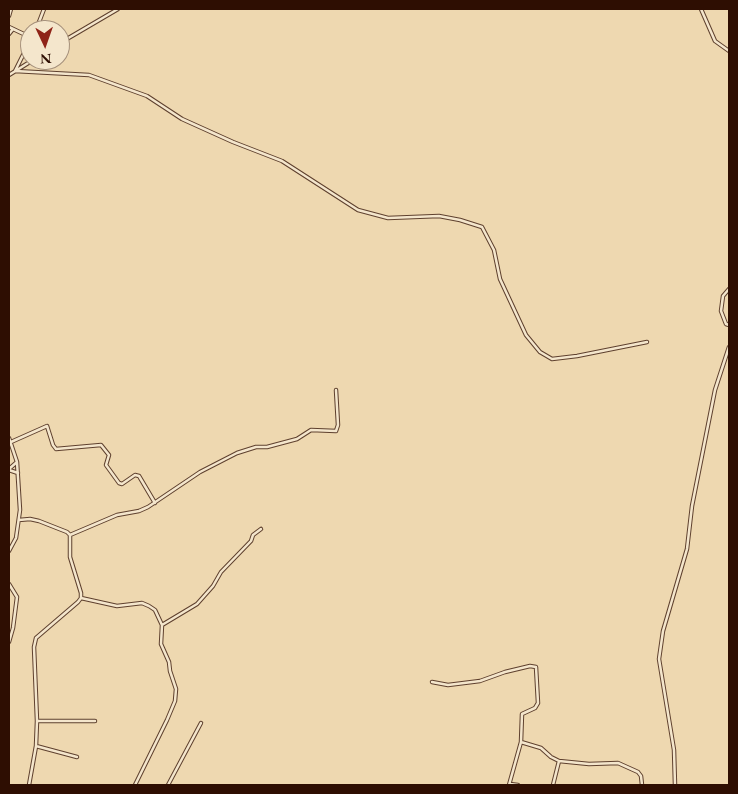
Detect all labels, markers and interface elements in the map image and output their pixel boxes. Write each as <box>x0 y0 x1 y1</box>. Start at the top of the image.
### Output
north arrow <box>20 20 70 70</box>
text: N <box>40 50 52 68</box>

